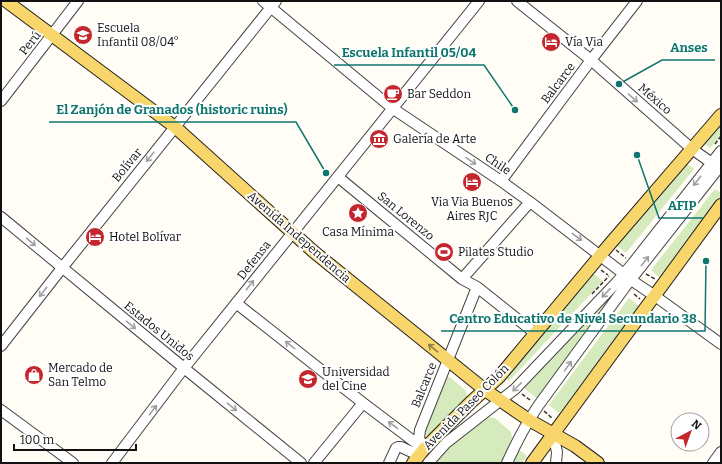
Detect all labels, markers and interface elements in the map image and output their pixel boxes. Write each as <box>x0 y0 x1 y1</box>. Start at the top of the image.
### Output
place label: Escuela Infantil 08/04° <box>97 21 179 49</box>
school or university icon: Escuela Infantil 08/04° <box>72 24 94 46</box>
street label: Perú <box>16 28 44 58</box>
hotel icon: Vía Via <box>540 31 562 53</box>
place label: Vía Via <box>565 35 603 49</box>
callout: Anses <box>662 35 715 60</box>
callout: Escuela Infantil 05/04 <box>334 40 484 65</box>
text: Anses <box>670 40 708 55</box>
text: Escuela Infantil 05/04 <box>342 45 476 60</box>
street label: Balcarce <box>538 60 578 106</box>
street label: México <box>635 81 675 117</box>
cafe icon: Bar Seddon <box>382 83 404 105</box>
place label: Bar Seddon <box>407 87 471 101</box>
one-way arrow <box>628 93 638 102</box>
callout: El Zanjón de Granados (historic ruins) <box>49 97 296 122</box>
text: El Zanjón de Granados (historic ruins) <box>56 102 288 118</box>
museum icon: Galería de Arte <box>368 128 390 150</box>
place label: Galería de Arte <box>393 132 476 146</box>
street label: Bolívar <box>109 145 145 185</box>
street label: Chile <box>482 150 514 178</box>
one-way arrow <box>146 152 155 163</box>
one-way arrow <box>465 157 476 165</box>
hotel icon: Via Via Buenos Aires RJC <box>461 171 483 193</box>
one-way arrow <box>693 176 701 187</box>
street label: Avenida Independencia <box>245 188 354 286</box>
street label: San Lorenzo <box>375 189 437 243</box>
callout: AFIP <box>659 193 704 218</box>
place label: Via Via Buenos Aires RJC <box>431 195 513 223</box>
text: AFIP <box>668 198 696 213</box>
place icon: Casa Mínima <box>347 202 369 224</box>
place label: Casa Mínima <box>322 225 395 239</box>
hotel icon: Hotel Bolívar <box>84 226 106 248</box>
place label: Hotel Bolívar <box>109 230 182 244</box>
one-way arrow <box>571 233 582 242</box>
one-way arrow <box>26 237 36 246</box>
street label: Defensa <box>234 237 274 282</box>
sports icon: Pilates Studio <box>433 241 455 263</box>
place label: Pilates Studio <box>458 245 534 259</box>
one-way arrow <box>641 256 649 267</box>
one-way arrow <box>246 280 255 291</box>
one-way arrow <box>39 286 47 297</box>
one-way arrow <box>602 288 611 298</box>
street label: Estados Unidos <box>121 299 197 364</box>
callout: Centro Educativo de Nivel Secundario 38 <box>441 306 705 331</box>
text: Centro Educativo de Nivel Secundario 38 <box>449 311 697 326</box>
one-way arrow <box>126 320 136 329</box>
one-way arrow <box>285 341 296 350</box>
one-way arrow <box>427 344 438 353</box>
street label: Balcarce <box>409 360 439 410</box>
place label: Mercado de San Telmo <box>48 361 113 389</box>
street label: Avenida Paseo Colón <box>420 361 512 453</box>
one-way arrow <box>564 361 572 372</box>
shop icon: Mercado de San Telmo <box>23 364 45 386</box>
place label: Universidad del Cine <box>322 365 390 393</box>
school or university icon: Universidad del Cine <box>297 368 319 390</box>
one-way arrow <box>512 382 522 392</box>
one-way arrow <box>226 403 237 411</box>
one-way arrow <box>149 404 157 415</box>
north arrow <box>670 412 710 452</box>
text: N <box>689 417 704 433</box>
one-way arrow <box>387 421 398 429</box>
scale bar <box>14 426 136 452</box>
text: 100 m <box>20 433 55 447</box>

